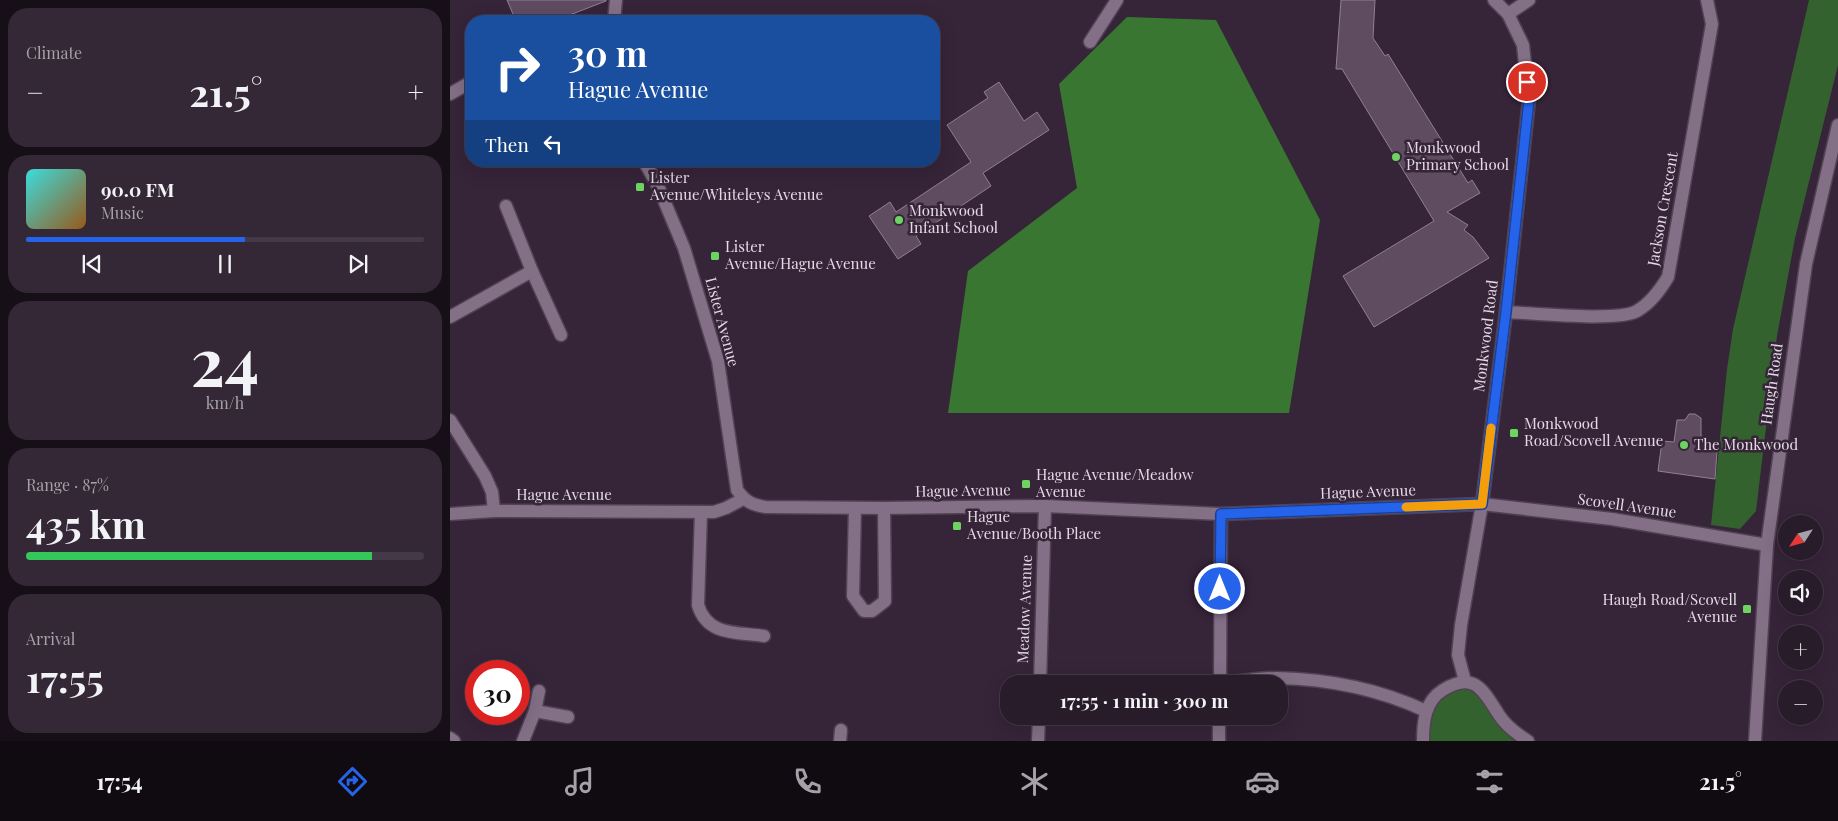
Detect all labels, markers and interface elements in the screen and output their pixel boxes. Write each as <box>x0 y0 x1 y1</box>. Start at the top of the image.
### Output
text: 30 m <box>568 29 648 76</box>
icon: right <box>485 35 550 100</box>
text: Climate <box>26 42 82 63</box>
pin <box>1506 61 1548 103</box>
text: 21.5° <box>189 66 262 117</box>
icon: arrive <box>1513 68 1541 96</box>
text: − <box>26 73 44 110</box>
text: + <box>408 73 424 110</box>
text: Hague Avenue <box>568 74 708 104</box>
icon: left <box>539 130 567 158</box>
text: Then <box>485 131 529 157</box>
place label: Monkwood Primary School <box>1406 137 1509 174</box>
street label: Jackson Crescent <box>1642 150 1682 268</box>
marker: Monkwood Primary School <box>1390 151 1402 163</box>
place label: Lister Avenue/Whiteleys Avenue <box>649 167 823 204</box>
text: 90.0 FM <box>101 176 174 202</box>
marker: Lister Avenue/Whiteleys Avenue <box>634 181 646 193</box>
place label: Monkwood Infant School <box>909 200 998 237</box>
text: Music <box>101 202 144 223</box>
marker: Monkwood Infant School <box>893 214 905 226</box>
place label: Lister Avenue/Hague Avenue <box>724 236 876 273</box>
icon: previous <box>78 250 106 278</box>
icon: pause <box>211 250 239 278</box>
icon: next <box>344 250 372 278</box>
marker: Lister Avenue/Hague Avenue <box>709 250 721 262</box>
street label: Lister Avenue <box>701 275 745 369</box>
street label: Monkwood Road <box>1468 278 1502 393</box>
text: 24 <box>191 316 259 402</box>
street label: Haugh Road <box>1755 342 1787 426</box>
text: km/h <box>206 392 244 413</box>
place label: Monkwood Road/Scovell Avenue <box>1524 413 1663 450</box>
marker: Monkwood Road/Scovell Avenue <box>1508 427 1520 439</box>
place label: The Monkwood <box>1694 434 1798 454</box>
marker: The Monkwood <box>1678 439 1690 451</box>
place label: Hague Avenue/Meadow Avenue <box>1035 464 1194 501</box>
text: Range · 87% <box>26 474 109 495</box>
marker: Hague Avenue/Meadow Avenue <box>1020 478 1032 490</box>
street label: Hague Avenue <box>915 479 1011 501</box>
street label: Hague Avenue <box>1320 479 1416 503</box>
street label: Hague Avenue <box>516 484 612 504</box>
street label: Scovell Avenue <box>1576 488 1678 522</box>
text: 435 km <box>26 498 146 549</box>
place label: Hague Avenue/Booth Place <box>966 506 1101 543</box>
north arrow <box>1778 515 1822 560</box>
map controls <box>1778 515 1823 725</box>
marker: Hague Avenue/Booth Place <box>951 520 963 532</box>
street label: Meadow Avenue <box>1012 554 1036 664</box>
position arrow <box>1193 562 1245 614</box>
button: sound <box>1778 570 1823 615</box>
place label: Haugh Road/Scovell Avenue <box>1602 589 1737 626</box>
marker: Haugh Road/Scovell Avenue <box>1741 603 1753 615</box>
button: + <box>1778 625 1823 670</box>
text: Arrival <box>26 628 75 649</box>
text: 17:55 <box>26 652 104 703</box>
speed limit sign: 30 <box>465 660 530 725</box>
button: − <box>1778 680 1823 725</box>
text: 17:55 · 1 min · 300 m <box>1060 687 1228 713</box>
icon: directions <box>335 764 370 799</box>
icon: music <box>562 764 597 799</box>
icon: phone <box>790 764 825 799</box>
icon: climate <box>1017 764 1052 799</box>
icon: car <box>1245 764 1280 799</box>
icon: filters <box>1472 764 1507 799</box>
text: 17:54 <box>96 766 143 796</box>
text: 21.5° <box>1699 766 1742 796</box>

